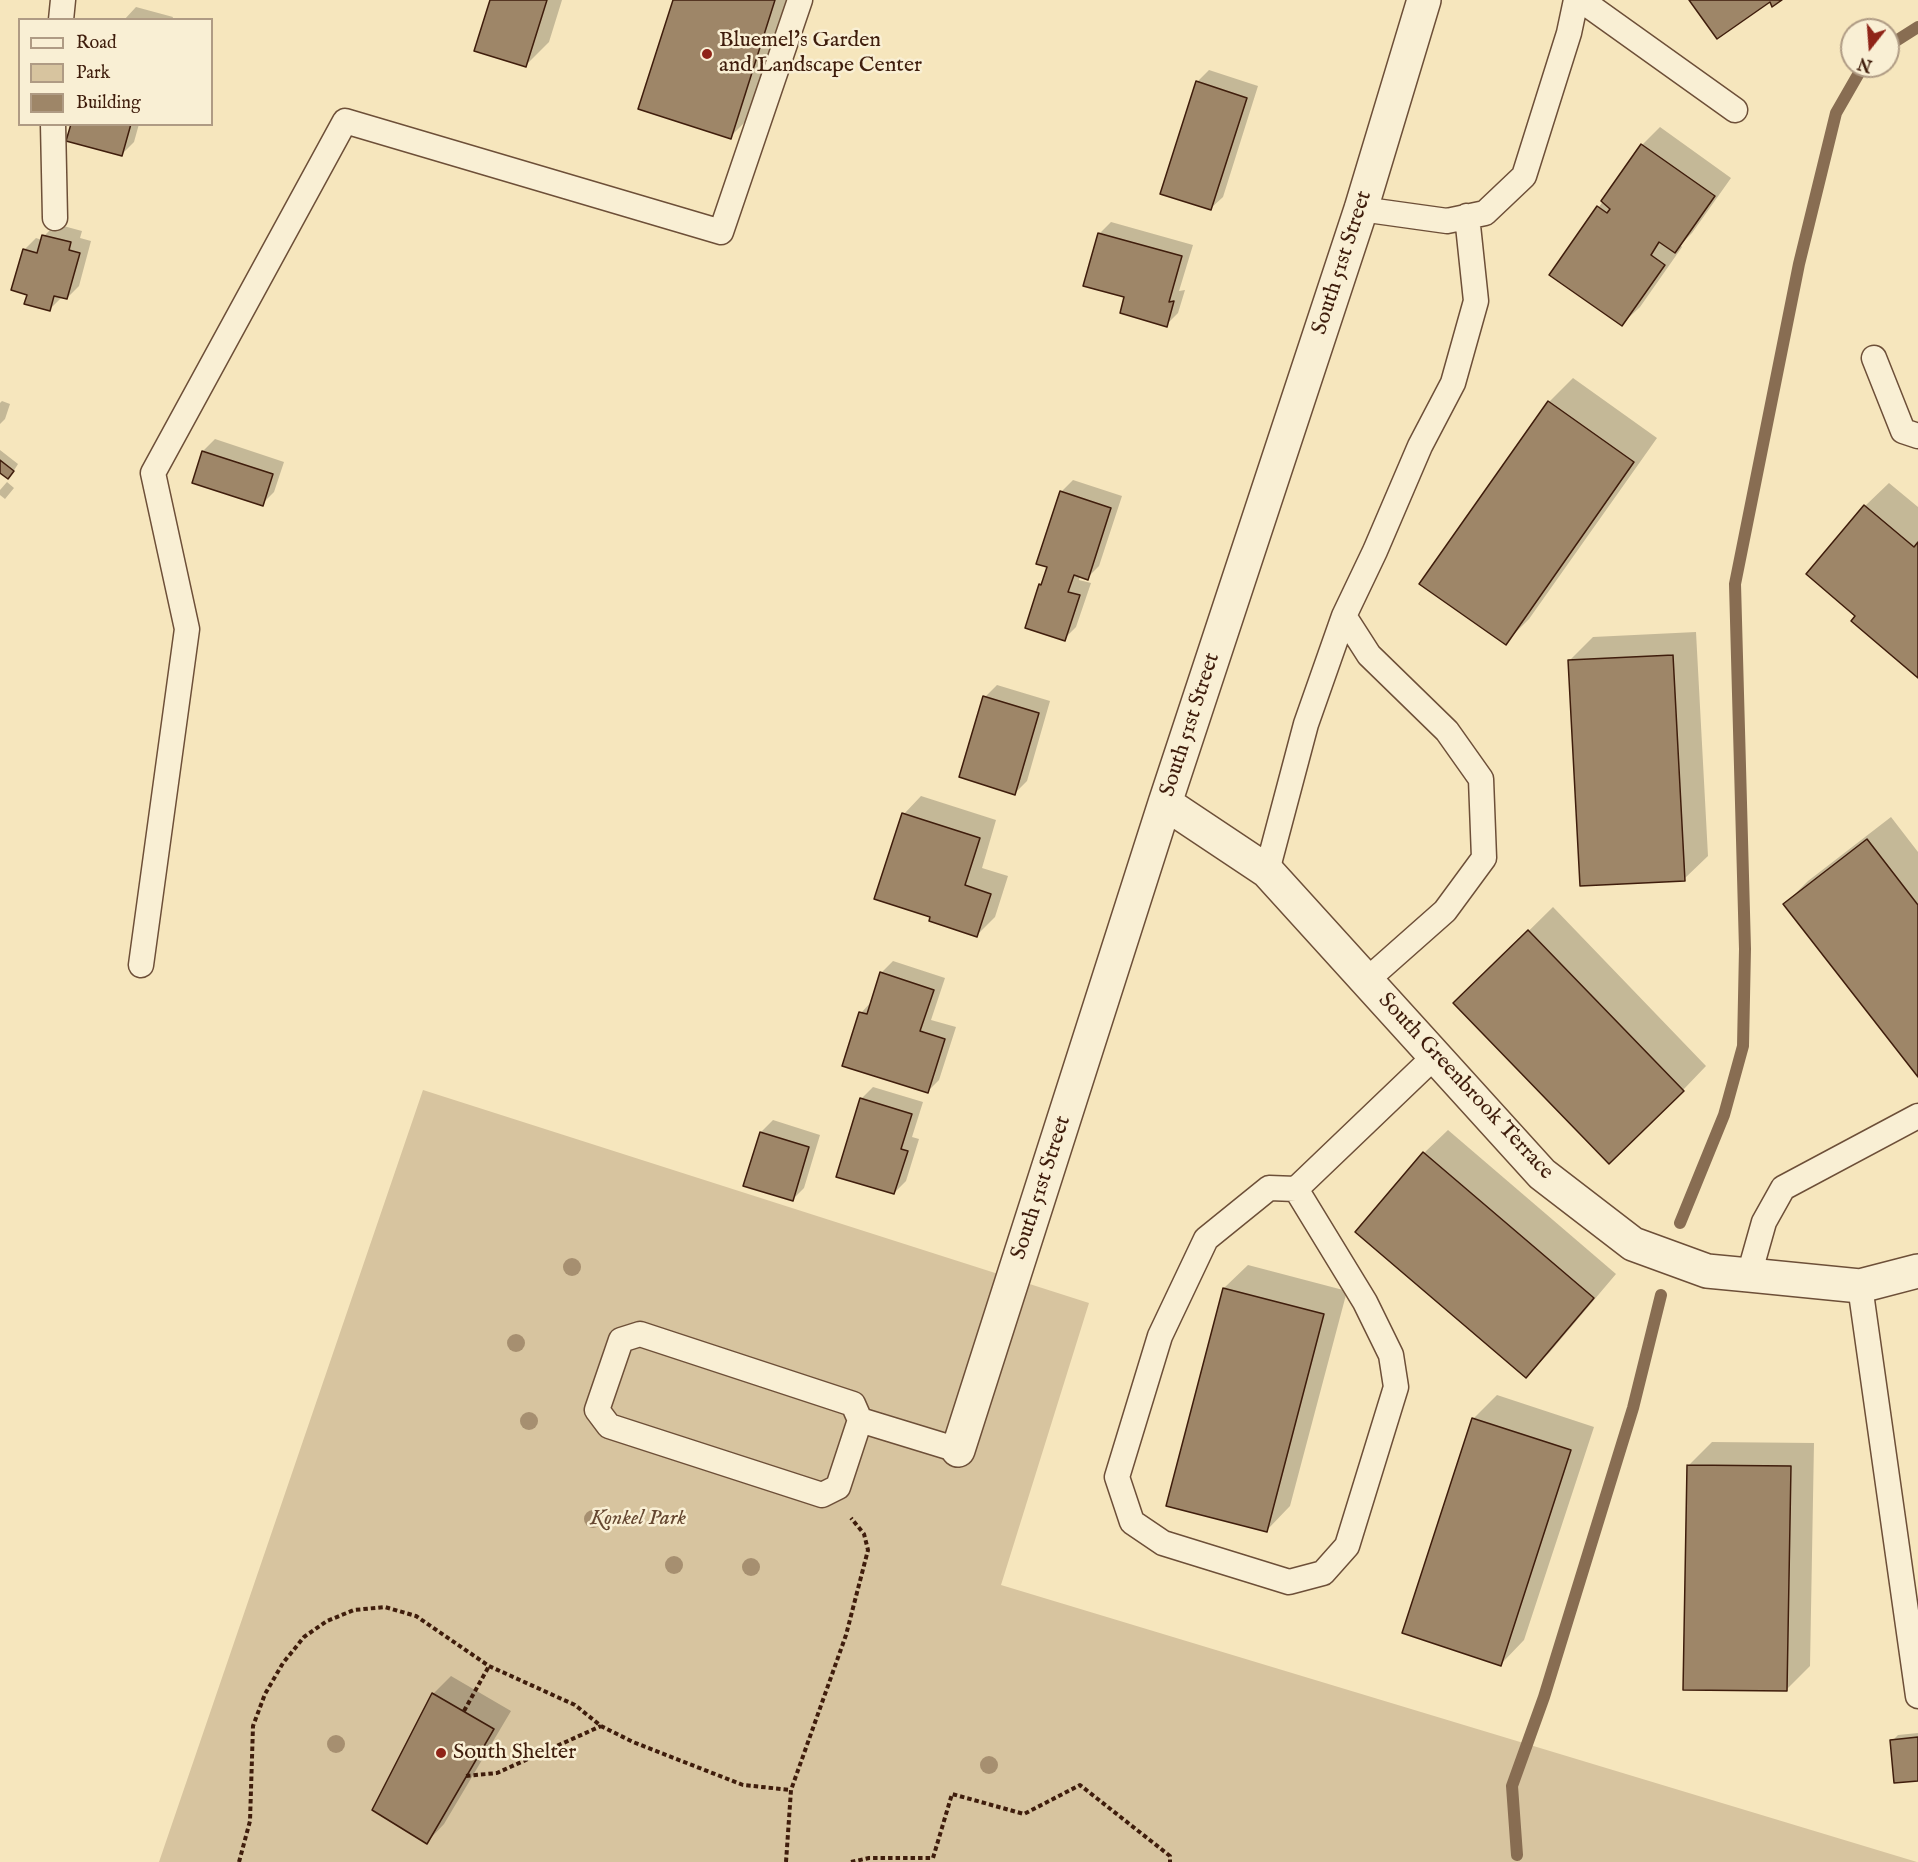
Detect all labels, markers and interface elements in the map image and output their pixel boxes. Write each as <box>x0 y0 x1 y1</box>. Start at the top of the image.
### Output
legend <box>18 18 213 126</box>
north arrow <box>1840 18 1900 78</box>
place label: Bluemel's Garden and Landscape Center <box>719 28 922 80</box>
text: Road <box>76 32 117 55</box>
marker: Bluemel's Garden and Landscape Center <box>700 47 714 61</box>
text: N <box>1856 52 1875 75</box>
text: Park <box>76 62 110 85</box>
text: Building <box>76 92 141 115</box>
street label: South 51st Street <box>1307 188 1379 338</box>
street label: South 51st Street <box>1155 650 1227 800</box>
street label: South Greenbrook Terrace <box>1372 988 1558 1186</box>
street label: South 51st Street <box>1006 1113 1078 1263</box>
park label: Konkel Park <box>590 1506 686 1532</box>
place label: South Shelter <box>453 1740 576 1766</box>
marker: South Shelter <box>434 1746 448 1760</box>

